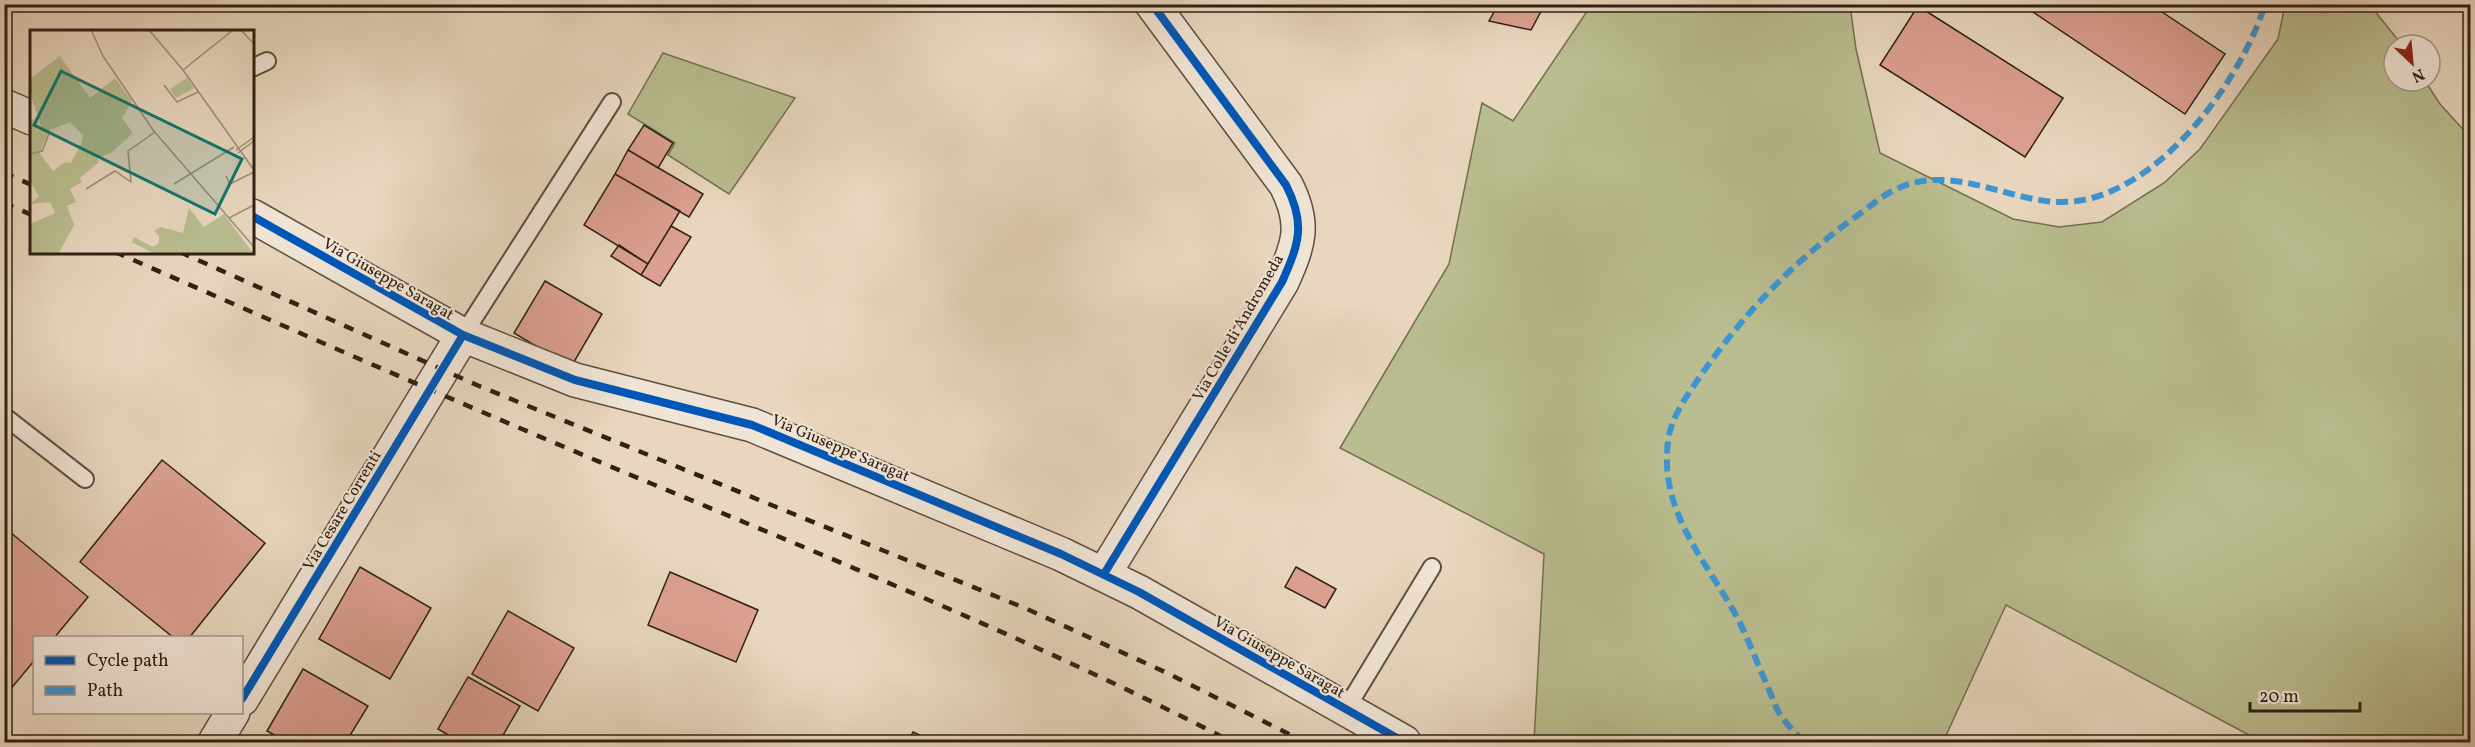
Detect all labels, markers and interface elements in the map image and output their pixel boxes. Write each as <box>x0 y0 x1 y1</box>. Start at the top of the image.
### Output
inset map <box>30 30 254 254</box>
north arrow <box>2382 33 2442 93</box>
text: N <box>2407 62 2428 87</box>
street label: Via Giuseppe Saragat <box>318 233 458 327</box>
street label: Via Colle di Andromeda <box>1188 251 1290 405</box>
street label: Via Giuseppe Saragat <box>768 410 913 488</box>
street label: Via Cesare Correnti <box>298 447 387 575</box>
street label: Via Giuseppe Saragat <box>1209 611 1349 705</box>
legend <box>33 636 243 714</box>
text: Cycle path <box>87 649 169 674</box>
scale bar <box>2250 675 2360 713</box>
text: Path <box>87 679 123 704</box>
text: 20 m <box>2259 685 2299 710</box>

